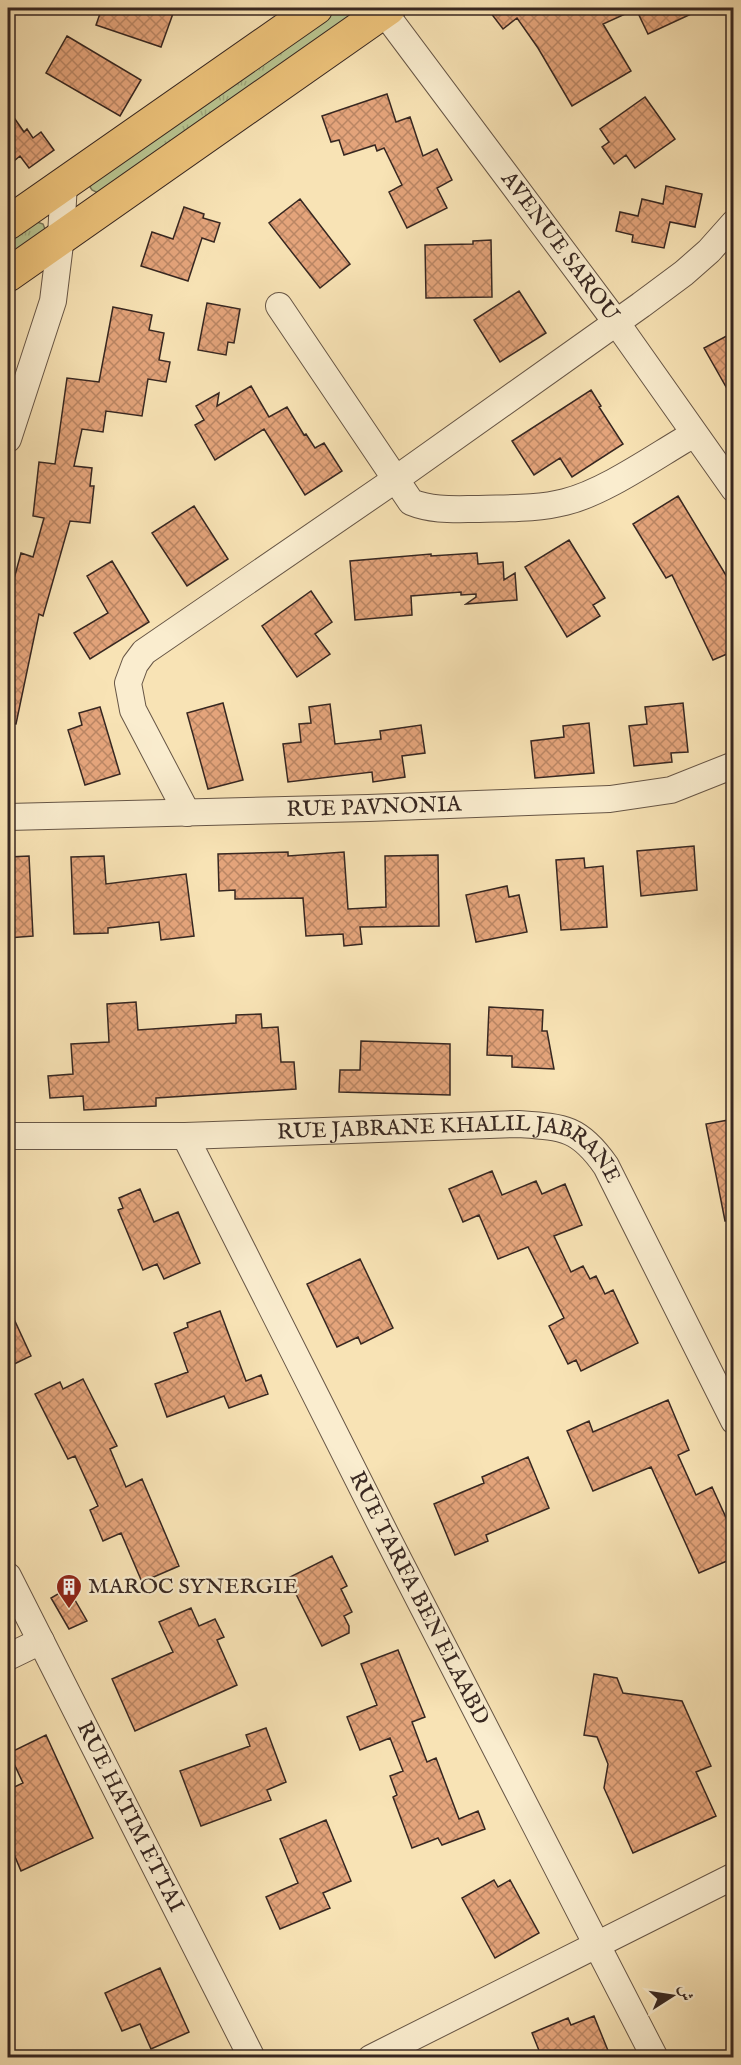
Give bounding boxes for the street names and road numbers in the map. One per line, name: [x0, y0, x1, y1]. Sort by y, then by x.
street label: AVENUE SAROU: [494, 165, 625, 327]
street label: RUE PAVNONIA: [286, 790, 463, 824]
street label: RUE JABRANE KHALIL JABRANE: [277, 1110, 626, 1188]
street label: RUE TARFA BEN ELAABD: [342, 1467, 495, 1730]
street label: RUE HATIM ETTAI: [70, 1717, 190, 1917]

